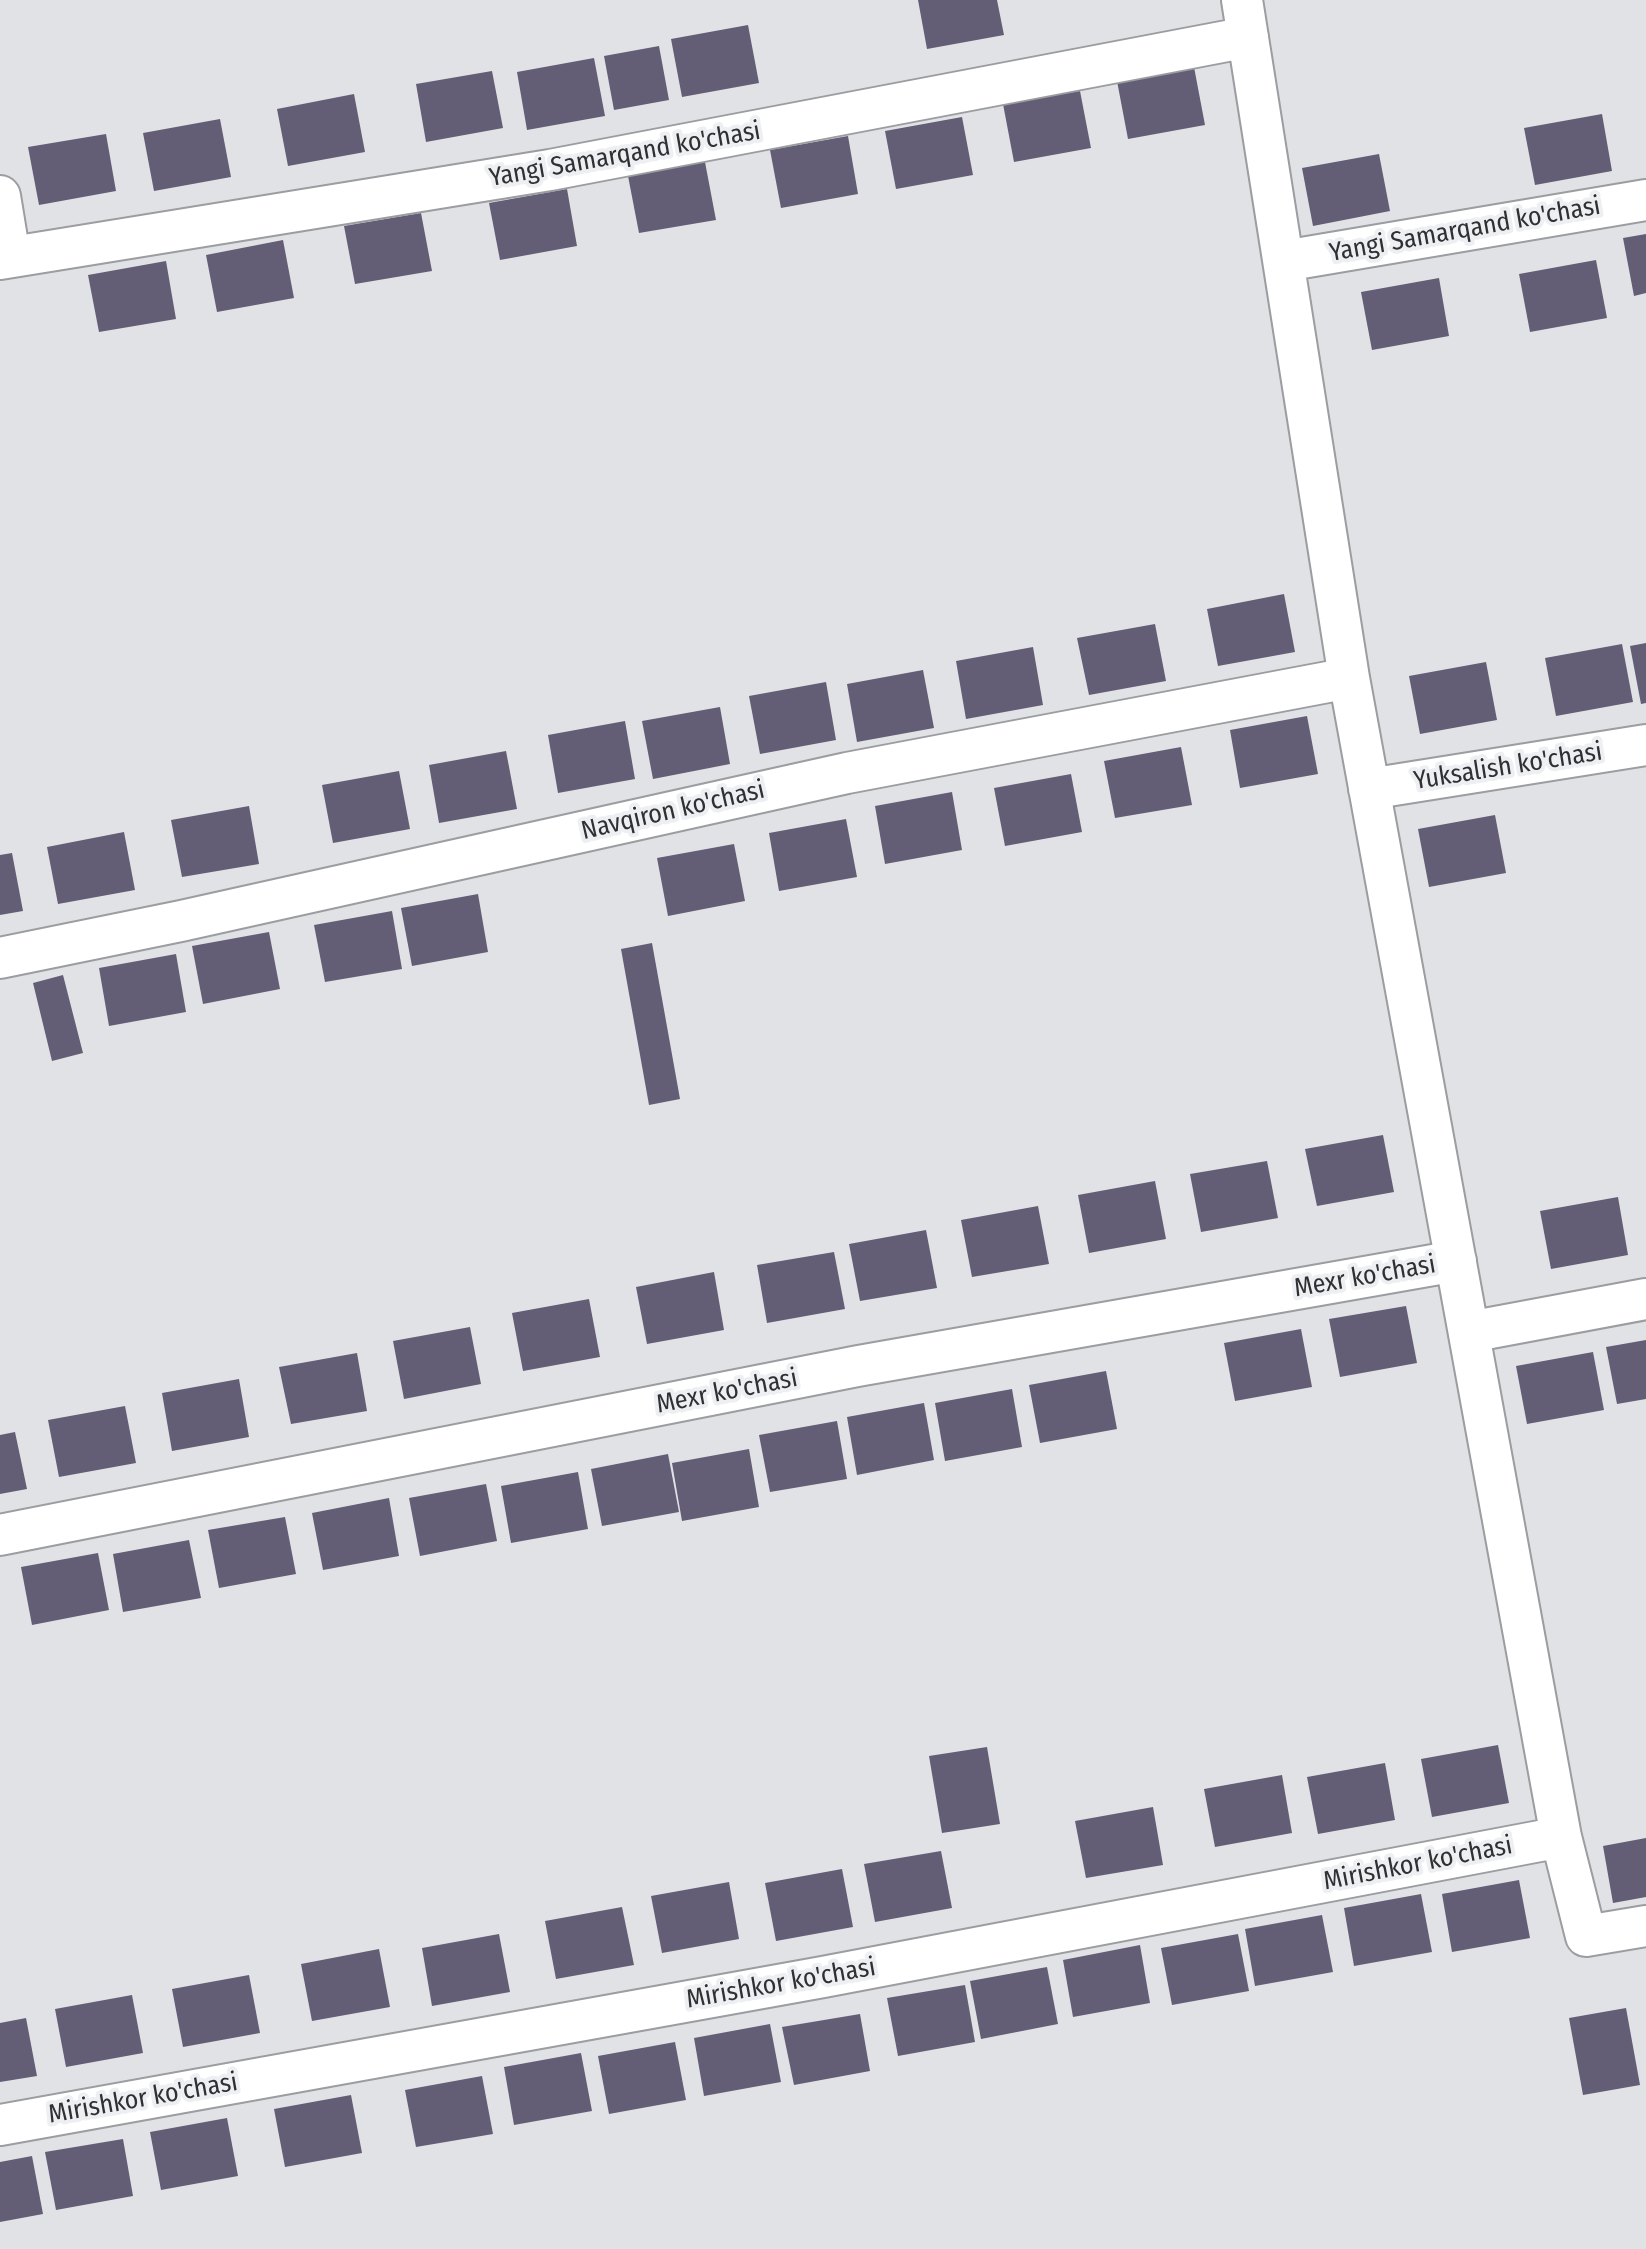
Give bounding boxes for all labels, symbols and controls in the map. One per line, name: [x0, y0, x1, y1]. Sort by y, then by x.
street label: Yangi Samarqand ko'chasi: [487, 116, 763, 194]
street label: Yangi Samarqand ko'chasi: [1327, 191, 1603, 269]
street label: Yuksalish ko'chasi: [1412, 737, 1604, 797]
street label: Navqiron ko'chasi: [578, 775, 768, 847]
street label: Mexr ko'chasi: [1292, 1249, 1438, 1305]
street label: Mexr ko'chasi: [654, 1363, 800, 1421]
street label: Mirishkor ko'chasi: [1321, 1830, 1515, 1898]
street label: Mirishkor ko'chasi: [684, 1952, 878, 2016]
street label: Mirishkor ko'chasi: [46, 2067, 240, 2131]

